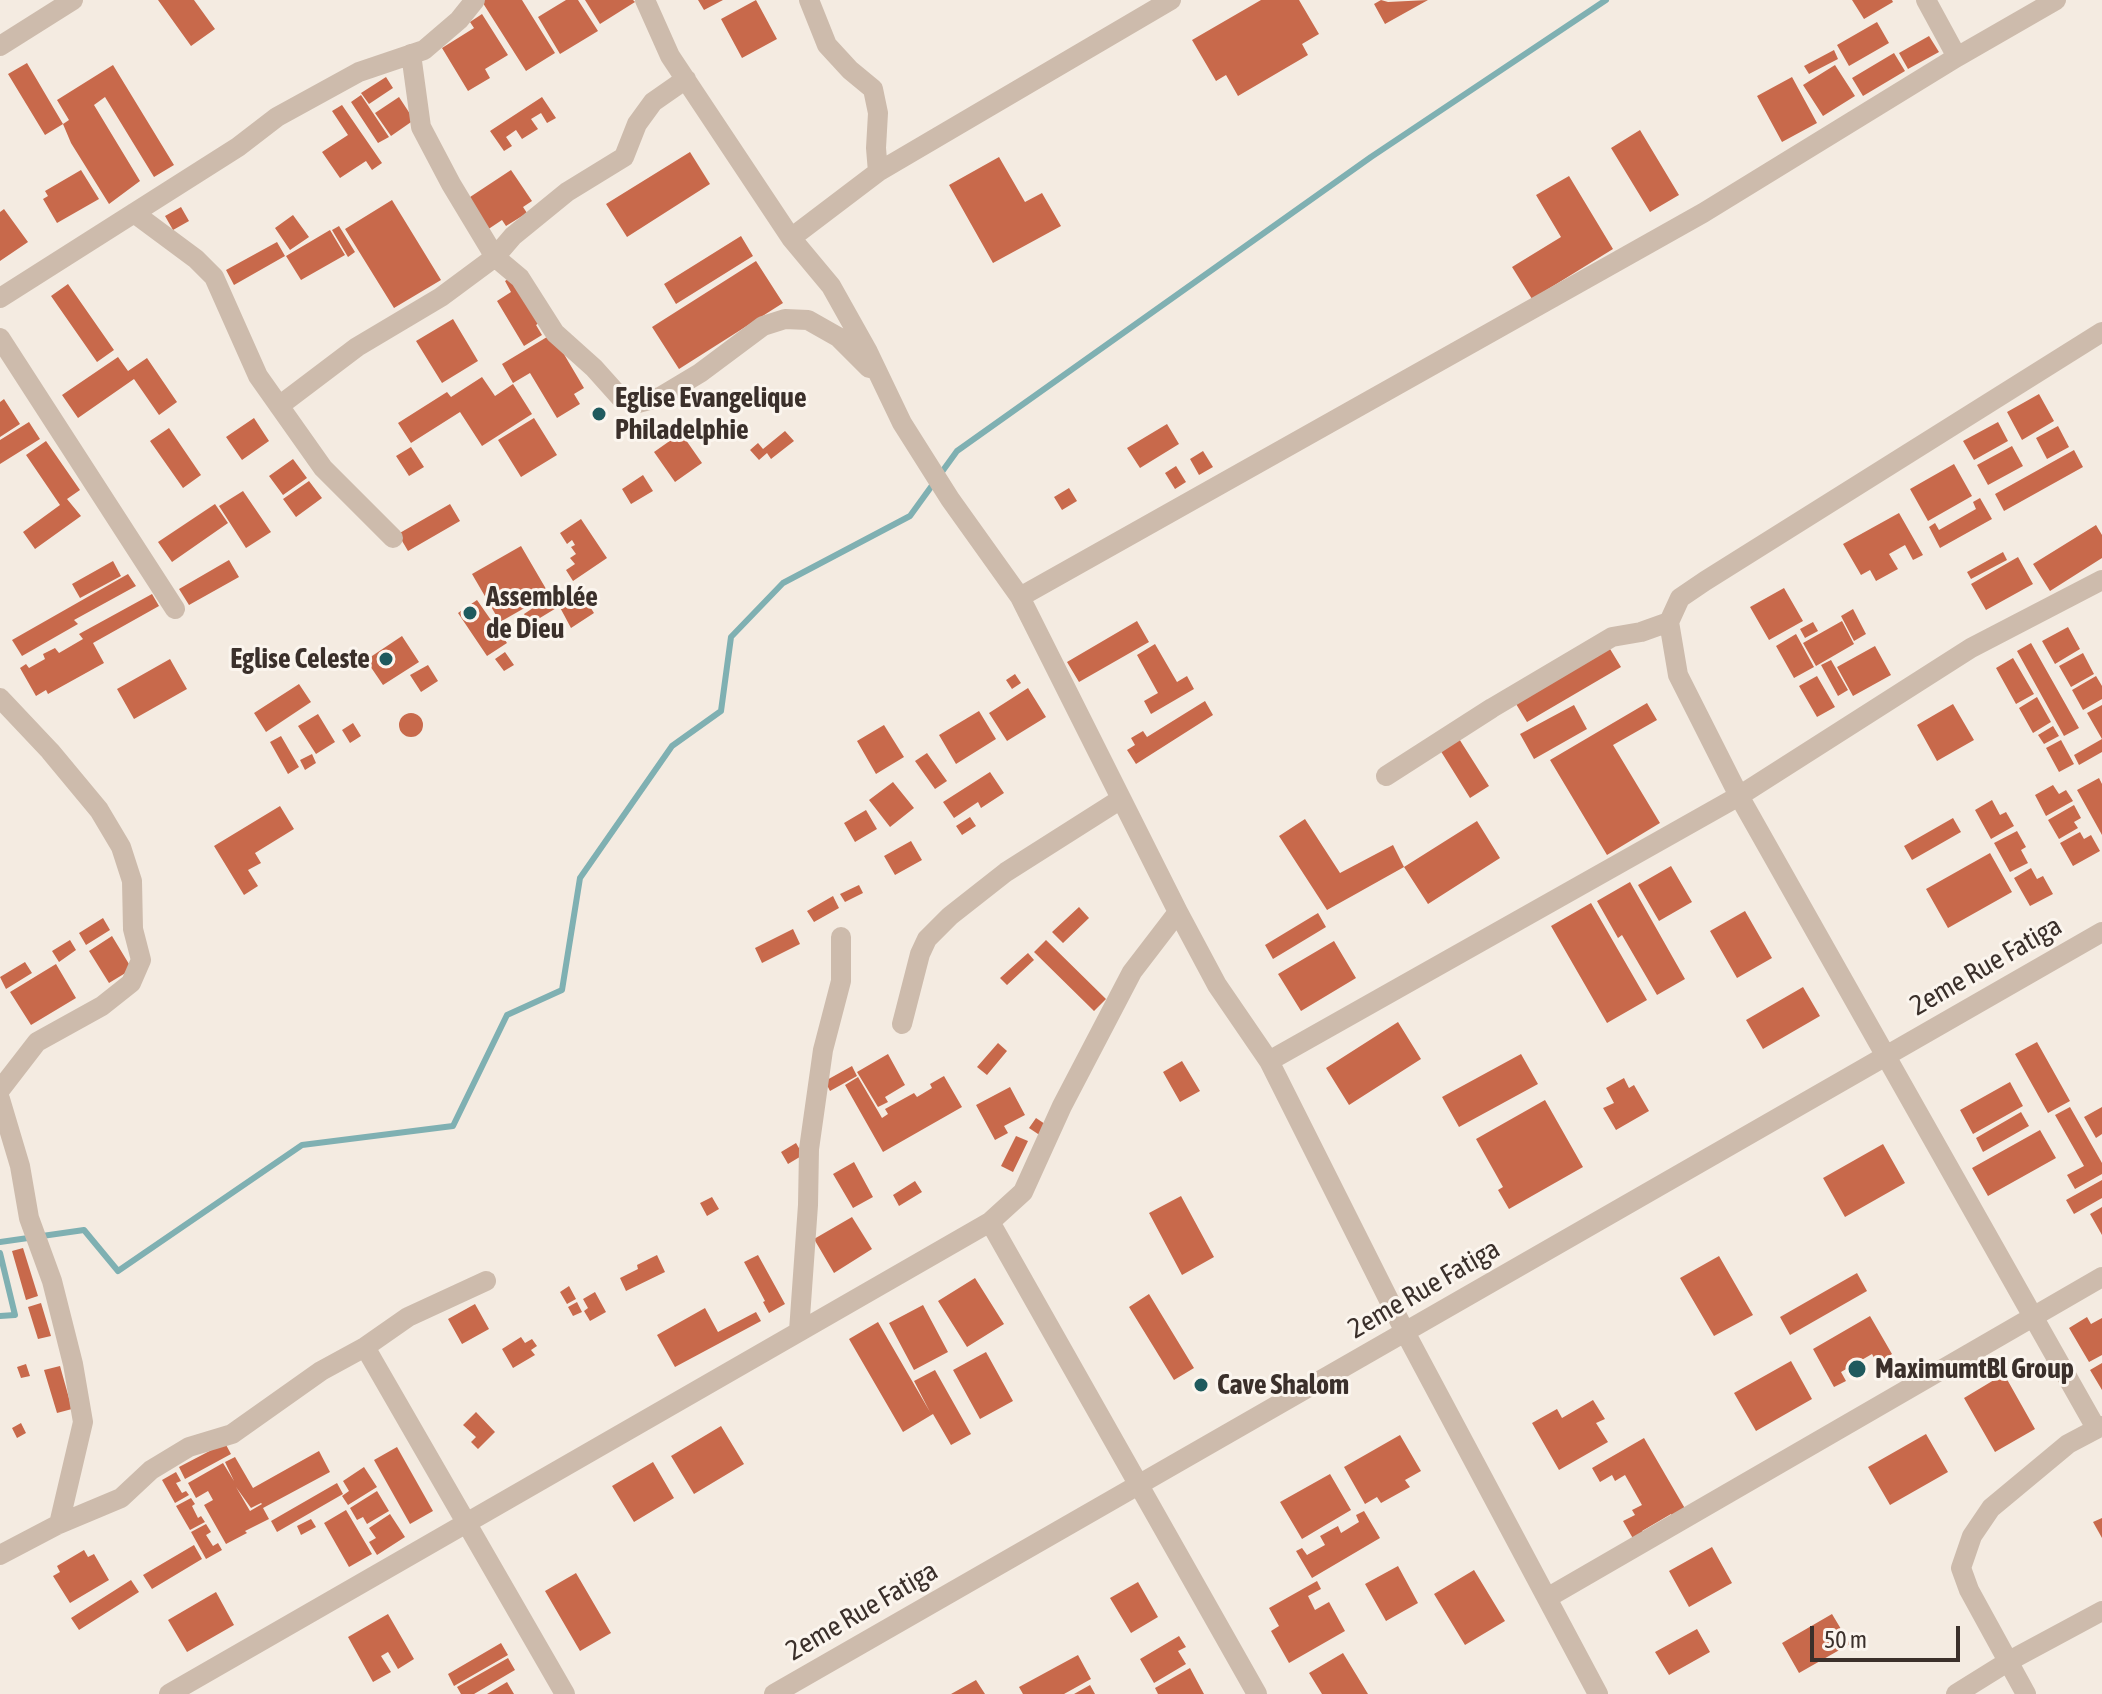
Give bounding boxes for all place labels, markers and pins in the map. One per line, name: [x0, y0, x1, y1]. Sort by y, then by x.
place label: Eglise Evangelique Philadelphie: [615, 381, 807, 447]
marker: Eglise Evangelique Philadelphie: [590, 405, 608, 423]
place label: Assemblée de Dieu: [486, 580, 598, 646]
marker: Assemblée de Dieu: [461, 604, 479, 622]
place label: Eglise Celeste: [230, 642, 370, 676]
marker: Eglise Celeste: [377, 650, 395, 668]
place label: MaximumtBl Group: [1875, 1352, 2074, 1386]
marker: MaximumtBl Group: [1846, 1358, 1868, 1380]
place label: Cave Shalom: [1217, 1368, 1349, 1402]
marker: Cave Shalom: [1192, 1376, 1210, 1394]

